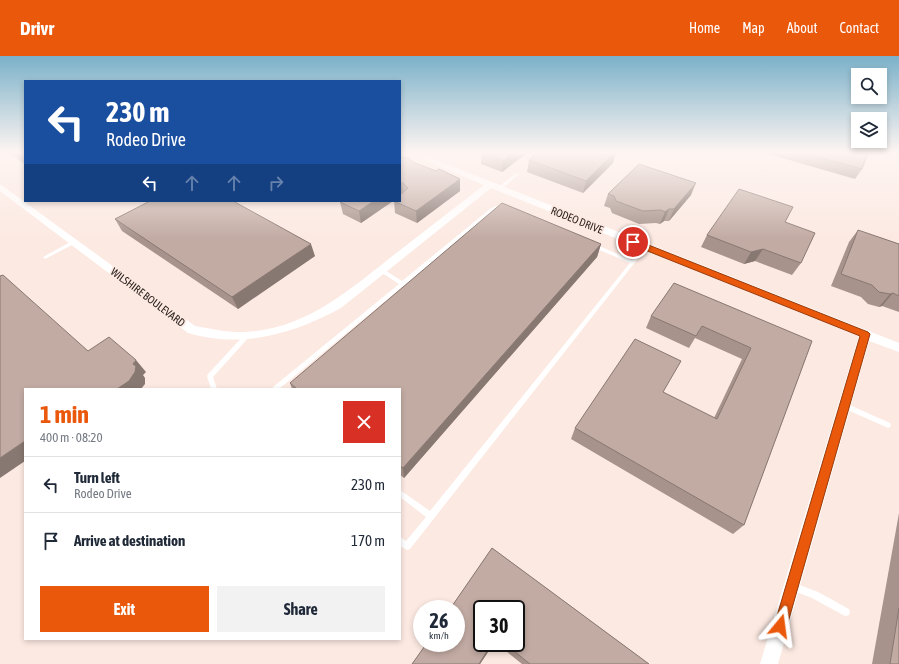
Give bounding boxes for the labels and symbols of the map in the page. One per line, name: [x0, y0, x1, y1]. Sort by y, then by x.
street label: RODEO DRIVE: [549, 204, 605, 236]
pin: [616, 225, 650, 259]
street label: WILSHIRE BOULEVARD: [109, 265, 187, 329]
speed limit sign: 30: [473, 600, 525, 652]
position arrow: [759, 605, 801, 647]

